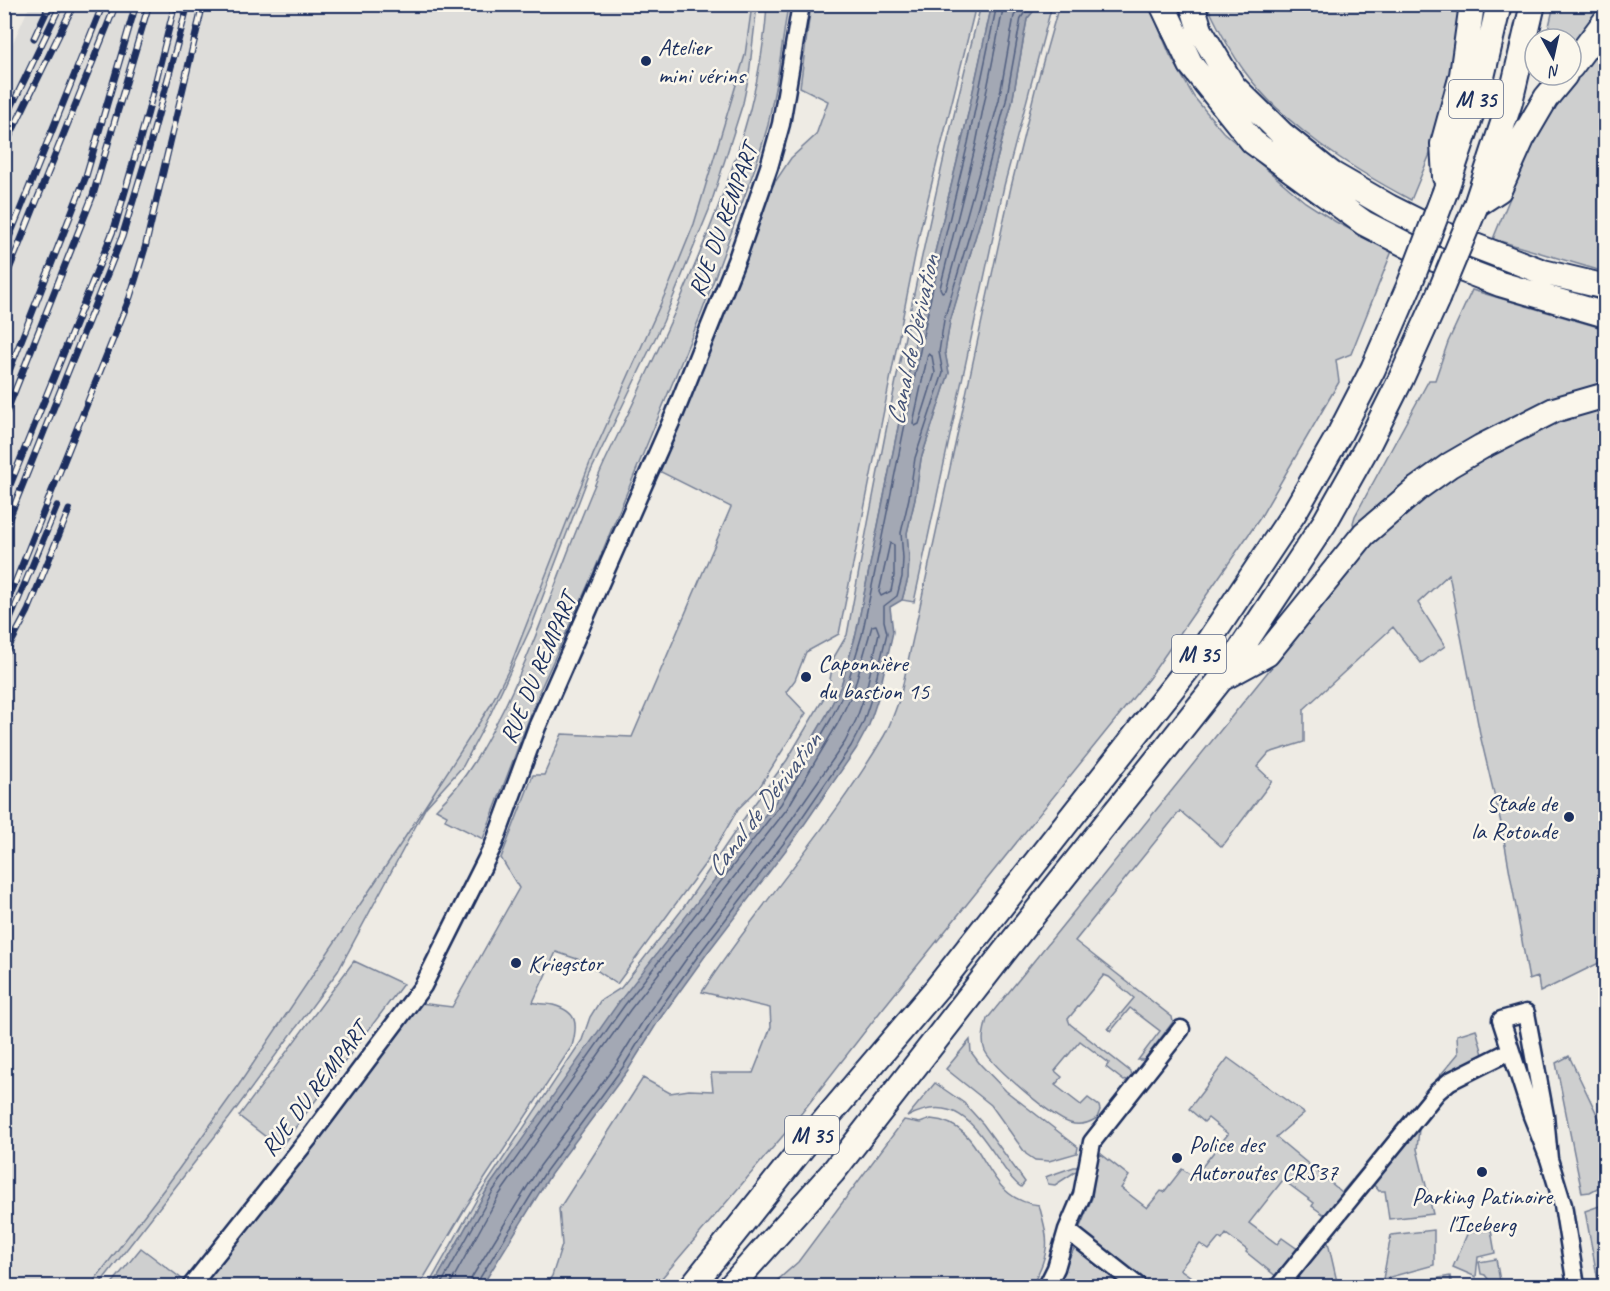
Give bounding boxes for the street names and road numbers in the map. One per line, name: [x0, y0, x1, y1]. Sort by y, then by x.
road number: M 35: [1449, 80, 1503, 118]
street label: RUE DU REMPART: [681, 135, 766, 300]
street label: RUE DU REMPART: [493, 584, 585, 748]
road number: M 35: [1172, 635, 1226, 673]
street label: RUE DU REMPART: [254, 1012, 377, 1162]
road number: M 35: [785, 1116, 839, 1154]

